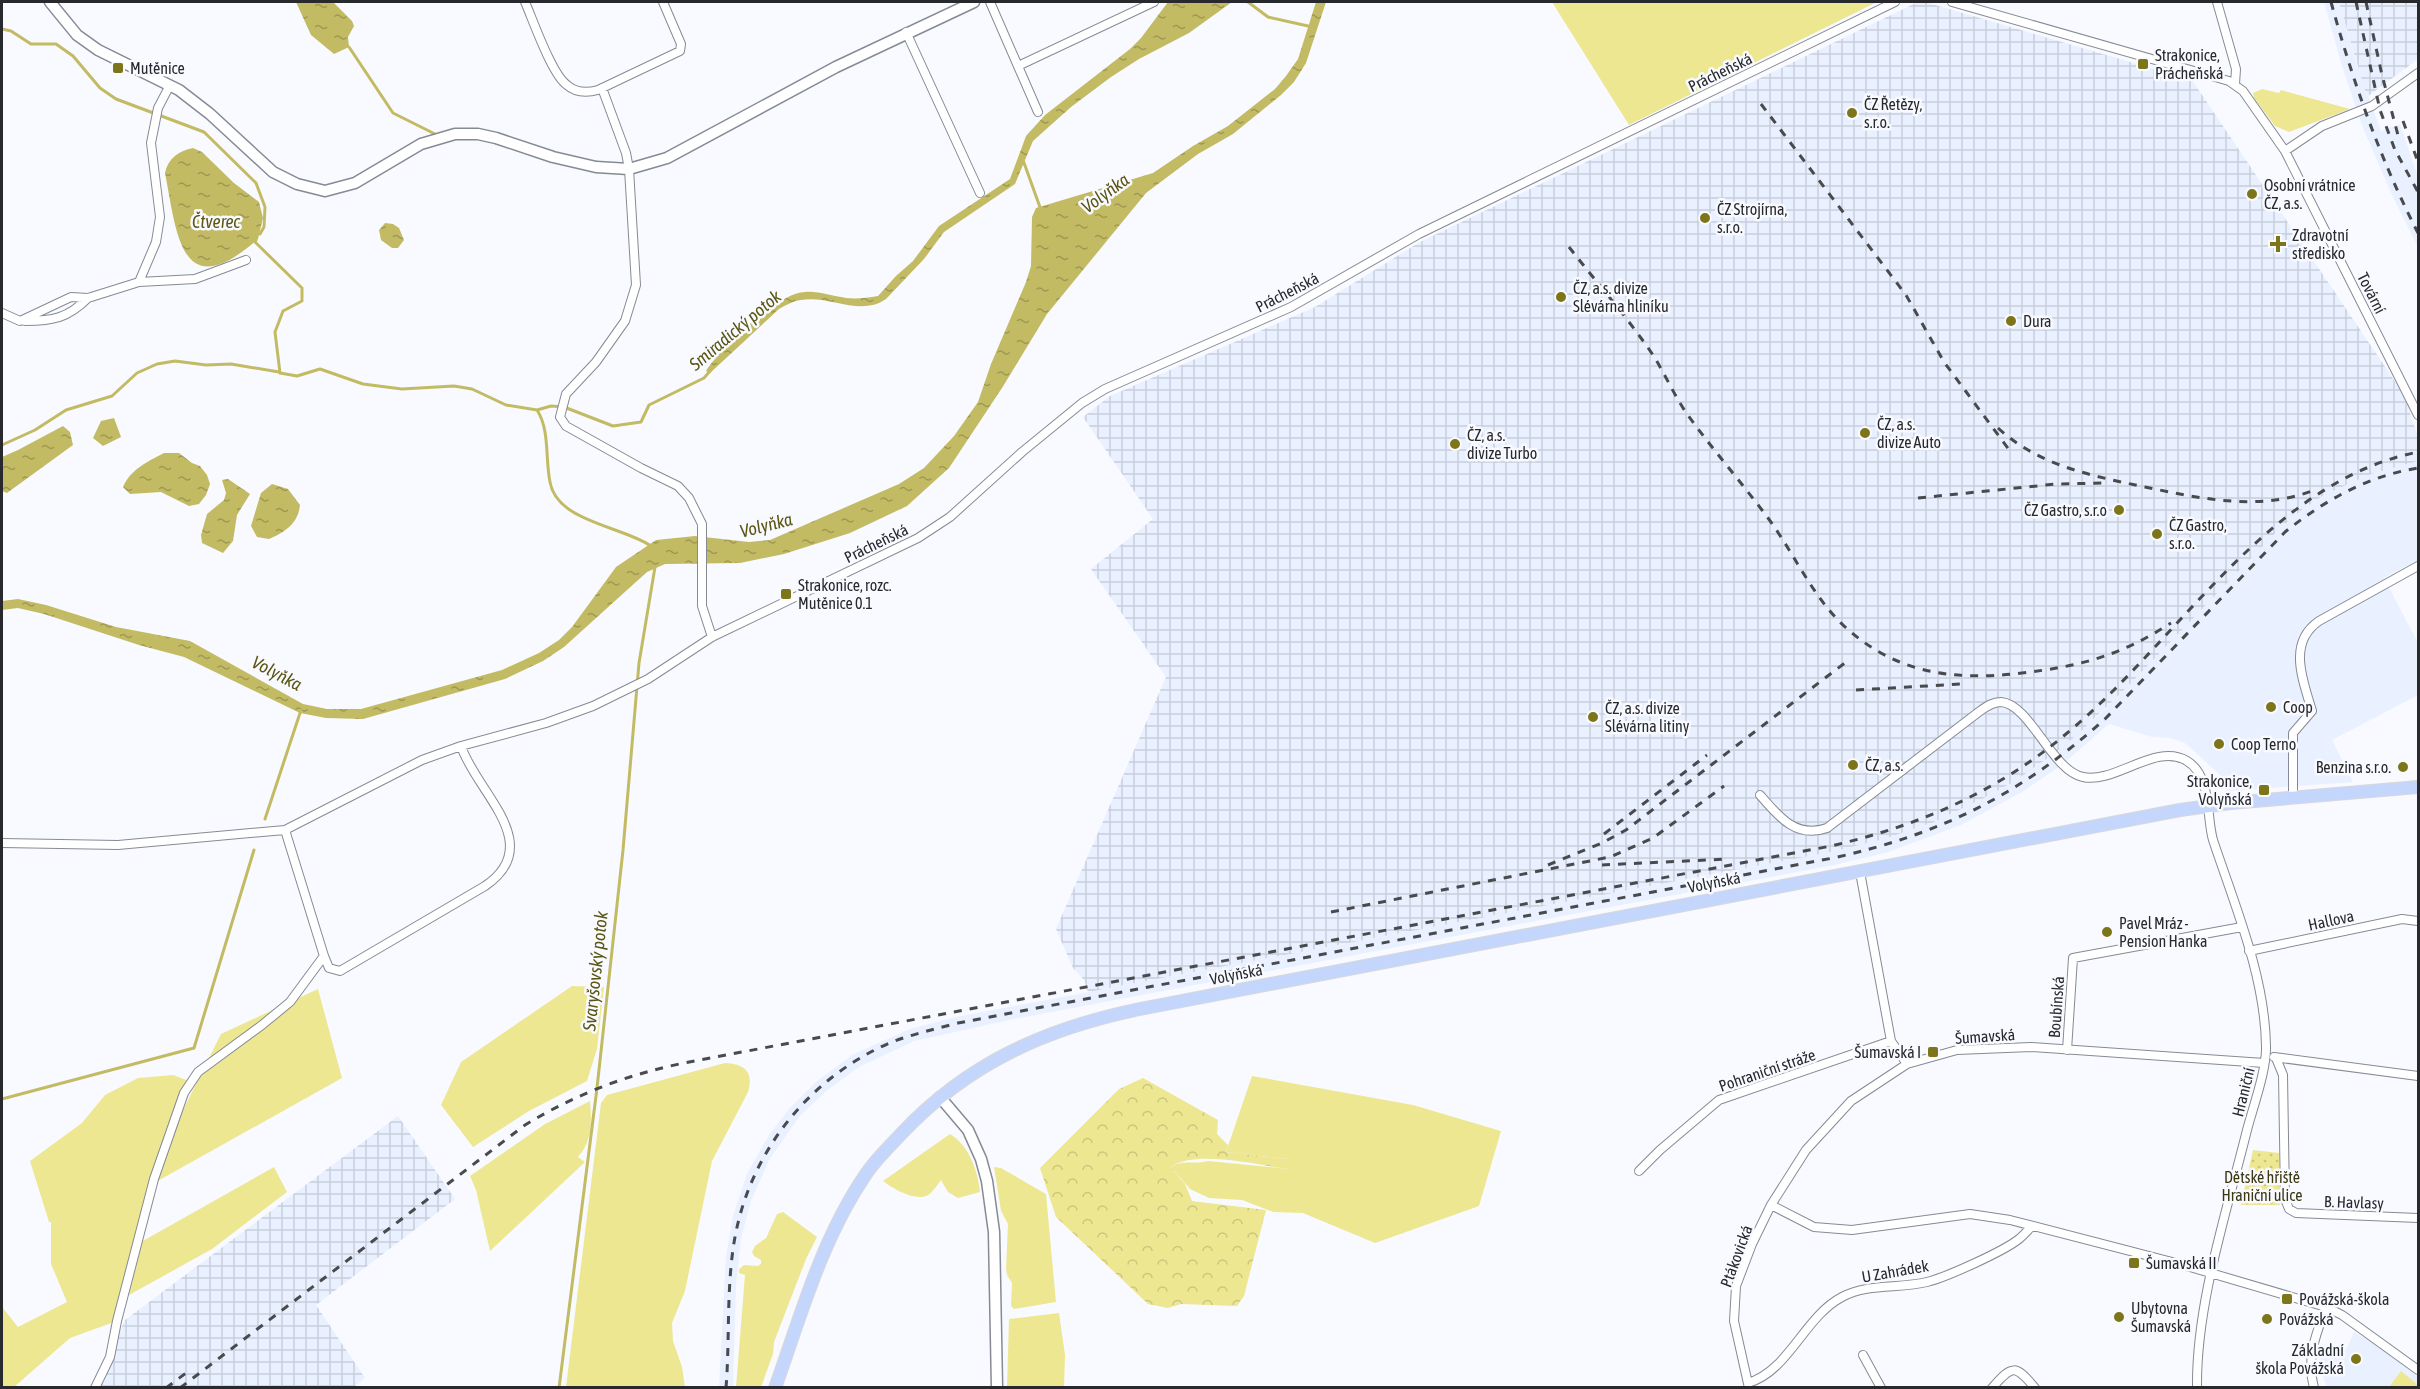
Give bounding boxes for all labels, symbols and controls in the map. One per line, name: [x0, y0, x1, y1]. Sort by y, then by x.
place label: Strakonice, Prácheňská: [2155, 46, 2224, 82]
street label: Prácheňská: [1685, 49, 1755, 95]
marker: Strakonice, Prácheňská: [2136, 57, 2150, 71]
place label: Mutěnice: [130, 59, 185, 77]
marker: Mutěnice: [111, 61, 125, 75]
place label: ČZ Řetězy, s.r.o.: [1864, 95, 1922, 131]
marker: ČZ Řetězy, s.r.o.: [1845, 106, 1859, 120]
water label: Volyňka: [1077, 168, 1133, 217]
place label: Osobní vrátnice ČZ, a.s.: [2264, 176, 2355, 212]
marker: Osobní vrátnice ČZ, a.s.: [2245, 187, 2259, 201]
place label: ČZ Strojírna, s.r.o.: [1717, 200, 1787, 236]
water label: Čtverec: [192, 211, 240, 232]
marker: ČZ Strojírna, s.r.o.: [1698, 211, 1712, 225]
place label: Zdravotní středisko: [2292, 226, 2349, 262]
marker: Zdravotní středisko: [2269, 235, 2287, 253]
street label: Prácheňská: [1252, 268, 1322, 316]
street label: Tovární: [2354, 270, 2390, 317]
place label: ČZ, a.s. divize Slévárna hliníku: [1573, 279, 1669, 315]
water label: Smiradický potok: [684, 285, 786, 375]
marker: ČZ, a.s. divize Slévárna hliníku: [1554, 290, 1568, 304]
place label: Dura: [2023, 312, 2052, 330]
marker: Dura: [2004, 314, 2018, 328]
place label: ČZ, a.s. divize Auto: [1877, 415, 1941, 451]
place label: ČZ, a.s. divize Turbo: [1467, 426, 1537, 462]
marker: ČZ, a.s. divize Auto: [1858, 426, 1872, 440]
marker: ČZ, a.s. divize Turbo: [1448, 437, 1462, 451]
place label: ČZ Gastro, s.r.o: [2024, 501, 2107, 519]
marker: ČZ Gastro, s.r.o: [2112, 503, 2126, 517]
water label: Volyňka: [738, 508, 795, 542]
place label: ČZ Gastro, s.r.o.: [2169, 516, 2227, 552]
street label: Prácheňská: [841, 520, 911, 566]
marker: ČZ Gastro, s.r.o.: [2150, 527, 2164, 541]
place label: Strakonice, rozc. Mutěnice 0.1: [798, 576, 892, 612]
marker: Strakonice, rozc. Mutěnice 0.1: [779, 587, 793, 601]
water label: Volyňka: [248, 651, 306, 695]
place label: Coop: [2283, 698, 2313, 717]
place label: ČZ, a.s. divize Slévárna litiny: [1605, 699, 1690, 736]
marker: Coop: [2264, 700, 2278, 714]
marker: ČZ, a.s. divize Slévárna litiny: [1586, 710, 1600, 724]
place label: Coop Terno: [2231, 735, 2296, 754]
marker: Coop Terno: [2212, 737, 2226, 751]
place label: ČZ, a.s.: [1865, 756, 1903, 774]
marker: ČZ, a.s.: [1846, 758, 1860, 772]
place label: Benzina s.r.o.: [2316, 758, 2391, 776]
marker: Benzina s.r.o.: [2396, 760, 2410, 774]
place label: Strakonice, Volyňská: [2187, 772, 2252, 809]
marker: Strakonice, Volyňská: [2257, 783, 2271, 797]
street label: Volyňská: [1686, 868, 1742, 897]
street label: Hallova: [2306, 906, 2356, 934]
water label: Svaryšovský potok: [578, 909, 612, 1033]
place label: Pavel Mráz - Pension Hanka: [2119, 914, 2207, 950]
marker: Pavel Mráz - Pension Hanka: [2100, 925, 2114, 939]
street label: Volyňská: [1208, 960, 1264, 989]
street label: Boubínská: [2045, 975, 2067, 1039]
street label: Šumavská: [1954, 1025, 2016, 1047]
place label: Šumavská I: [1855, 1043, 1921, 1061]
street label: Pohraniční stráže: [1716, 1045, 1818, 1095]
marker: Šumavská I: [1926, 1045, 1940, 1059]
street label: Hraniční: [2228, 1065, 2258, 1118]
park label: Dětské hřiště Hraniční ulice: [2222, 1168, 2302, 1204]
street label: B. Havlasy: [2324, 1192, 2385, 1213]
street label: Ptákovická: [1716, 1223, 1756, 1289]
place label: Šumavská II: [2146, 1254, 2216, 1272]
street label: U Zahrádek: [1860, 1256, 1930, 1286]
marker: Šumavská II: [2127, 1256, 2141, 1270]
place label: Povážská-škola: [2299, 1290, 2389, 1308]
marker: Povážská-škola: [2280, 1292, 2294, 1306]
place label: Ubytovna Šumavská: [2131, 1299, 2191, 1335]
marker: Ubytovna Šumavská: [2112, 1310, 2126, 1324]
place label: Povážská: [2279, 1310, 2334, 1328]
marker: Povážská: [2260, 1312, 2274, 1326]
place label: Základní škola Povážská: [2255, 1341, 2344, 1377]
marker: Základní škola Povážská: [2349, 1352, 2363, 1366]

